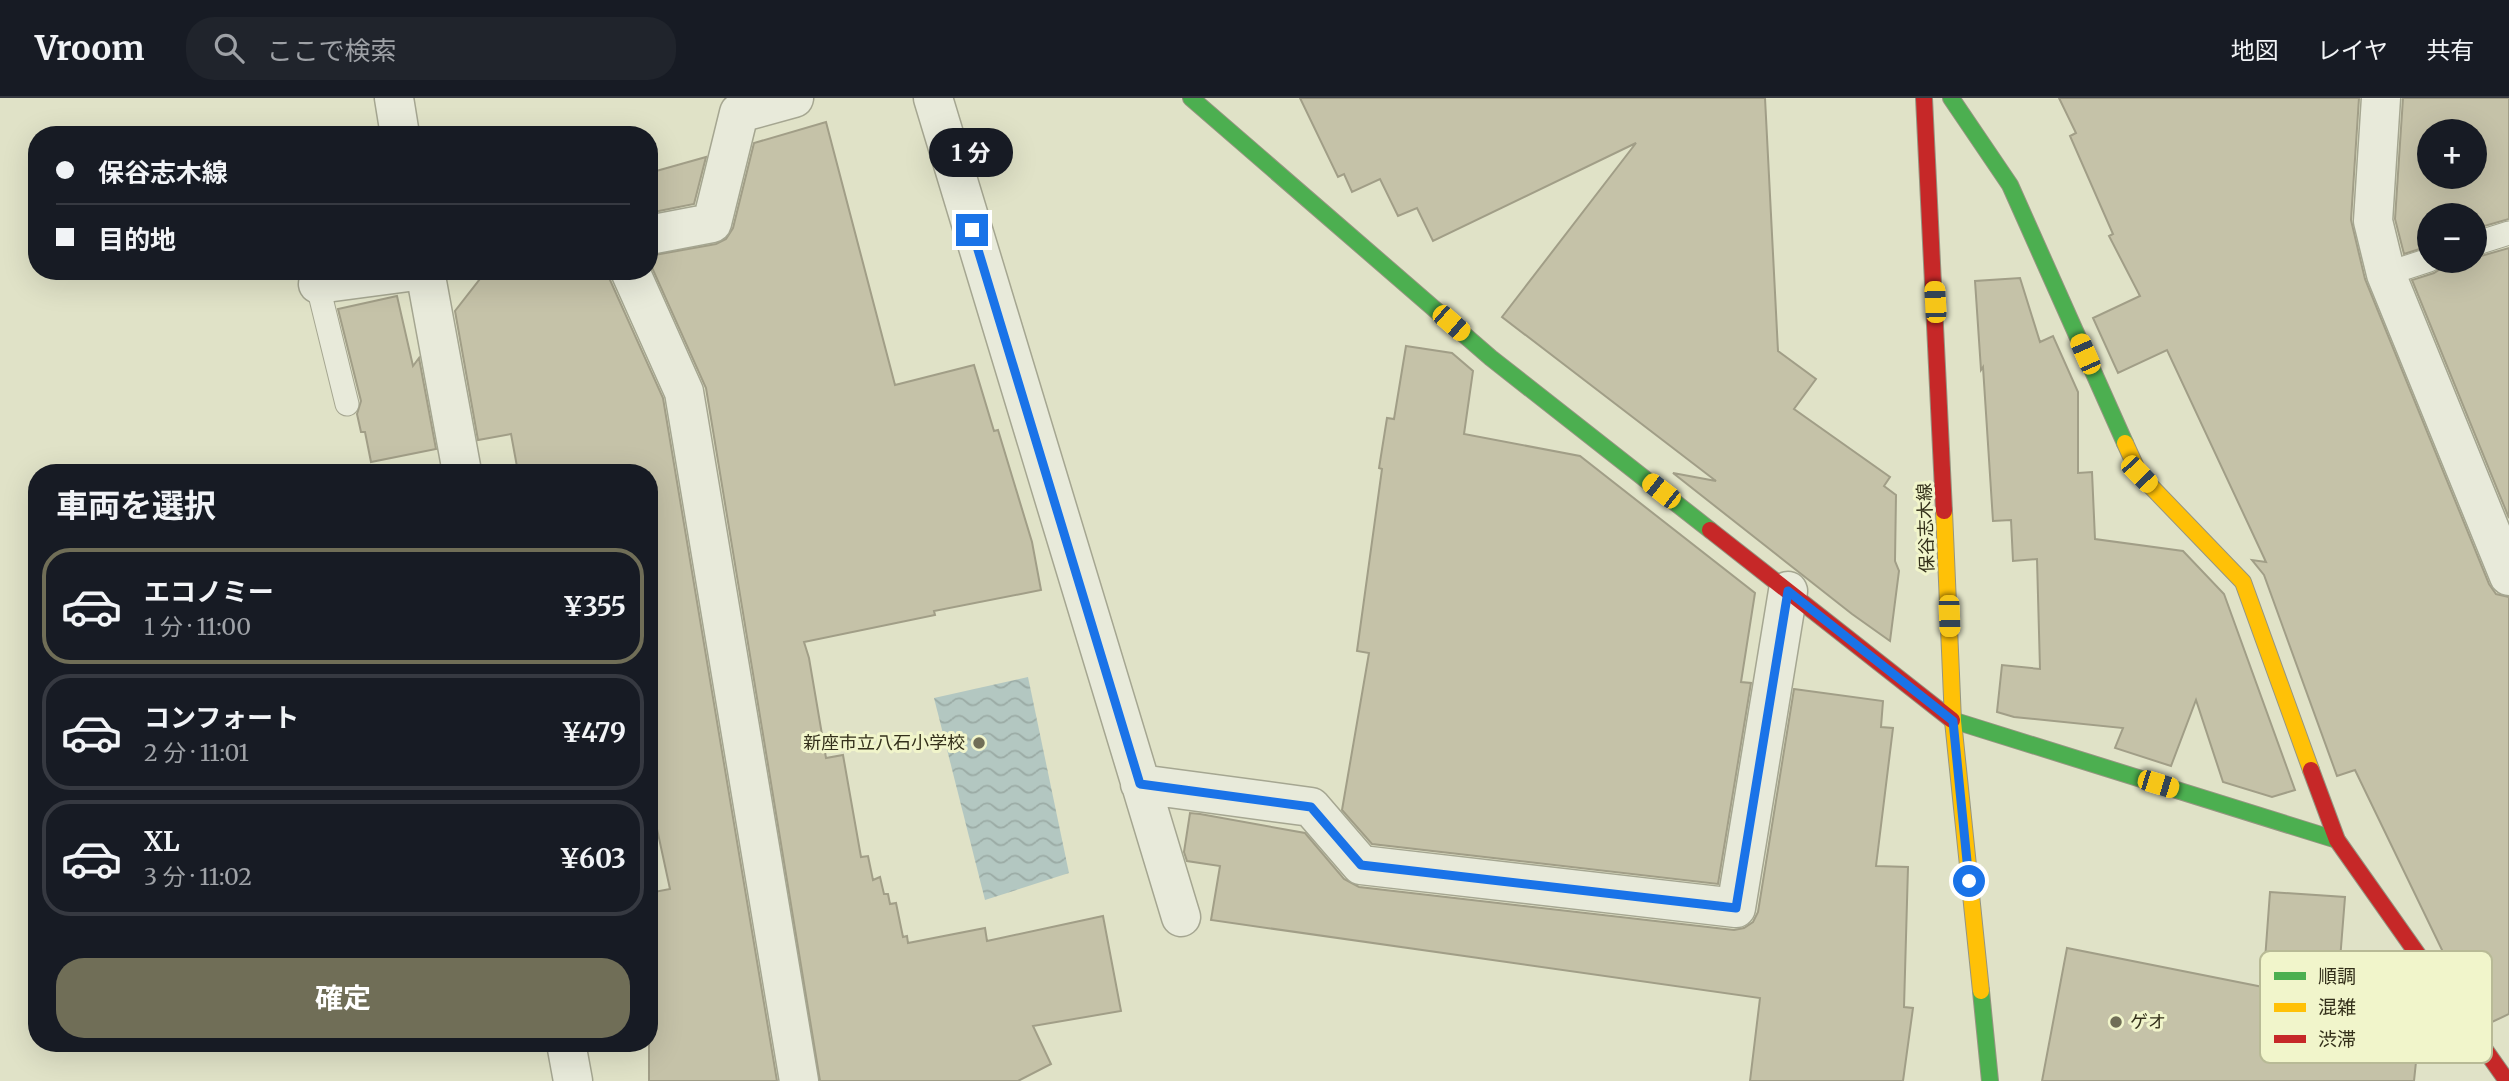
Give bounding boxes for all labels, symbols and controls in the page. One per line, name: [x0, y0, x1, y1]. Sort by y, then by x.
search box: [186, 17, 676, 80]
text: Vroom: [35, 28, 144, 69]
icon: search: [210, 29, 248, 67]
text: ここで検索: [266, 34, 396, 67]
text: 地図: [2231, 35, 2279, 66]
text: レイヤ: [2317, 35, 2388, 66]
text: 共有: [2426, 35, 2474, 66]
map controls: [2417, 119, 2487, 273]
button: +: [2417, 119, 2487, 189]
callout: 1 分: [930, 129, 1014, 178]
text: 1 分: [951, 138, 991, 167]
text: 保谷志木線: [98, 156, 228, 189]
button: −: [2417, 203, 2487, 273]
route end: [956, 214, 988, 246]
text: 目的地: [98, 223, 176, 256]
car: [1924, 280, 1947, 324]
car: [1429, 301, 1474, 345]
car: [2067, 331, 2104, 377]
car: [2117, 452, 2162, 496]
car: [1638, 470, 1685, 512]
street label: 保谷志木線: [1912, 483, 1939, 573]
text: 車両を選択: [56, 486, 216, 526]
icon: car: [60, 575, 123, 638]
text: エコノミー: [144, 575, 274, 608]
text: ¥355: [563, 590, 626, 623]
car: [1938, 595, 1961, 637]
text: 1 分 · 11:00: [144, 612, 251, 641]
icon: car: [60, 701, 123, 764]
text: コンフォート: [144, 701, 299, 734]
text: ¥479: [561, 716, 626, 749]
place label: 新座市立八石小学校: [803, 731, 965, 754]
marker: 新座市立八石小学校: [971, 735, 987, 751]
text: 2 分 · 11:01: [144, 738, 249, 767]
car: [2135, 768, 2182, 800]
text: XL: [144, 825, 180, 858]
icon: car: [60, 827, 123, 890]
text: ¥603: [559, 842, 626, 875]
text: 3 分 · 11:02: [144, 862, 252, 891]
route start: [1953, 865, 1985, 897]
legend: [2260, 951, 2492, 1063]
button: 確定: [56, 958, 630, 1038]
text: 順調: [2318, 964, 2356, 988]
text: 混雑: [2318, 995, 2356, 1019]
place label: ゲオ: [2130, 1010, 2166, 1033]
marker: ゲオ: [2108, 1014, 2124, 1030]
text: 渋滞: [2318, 1027, 2356, 1051]

